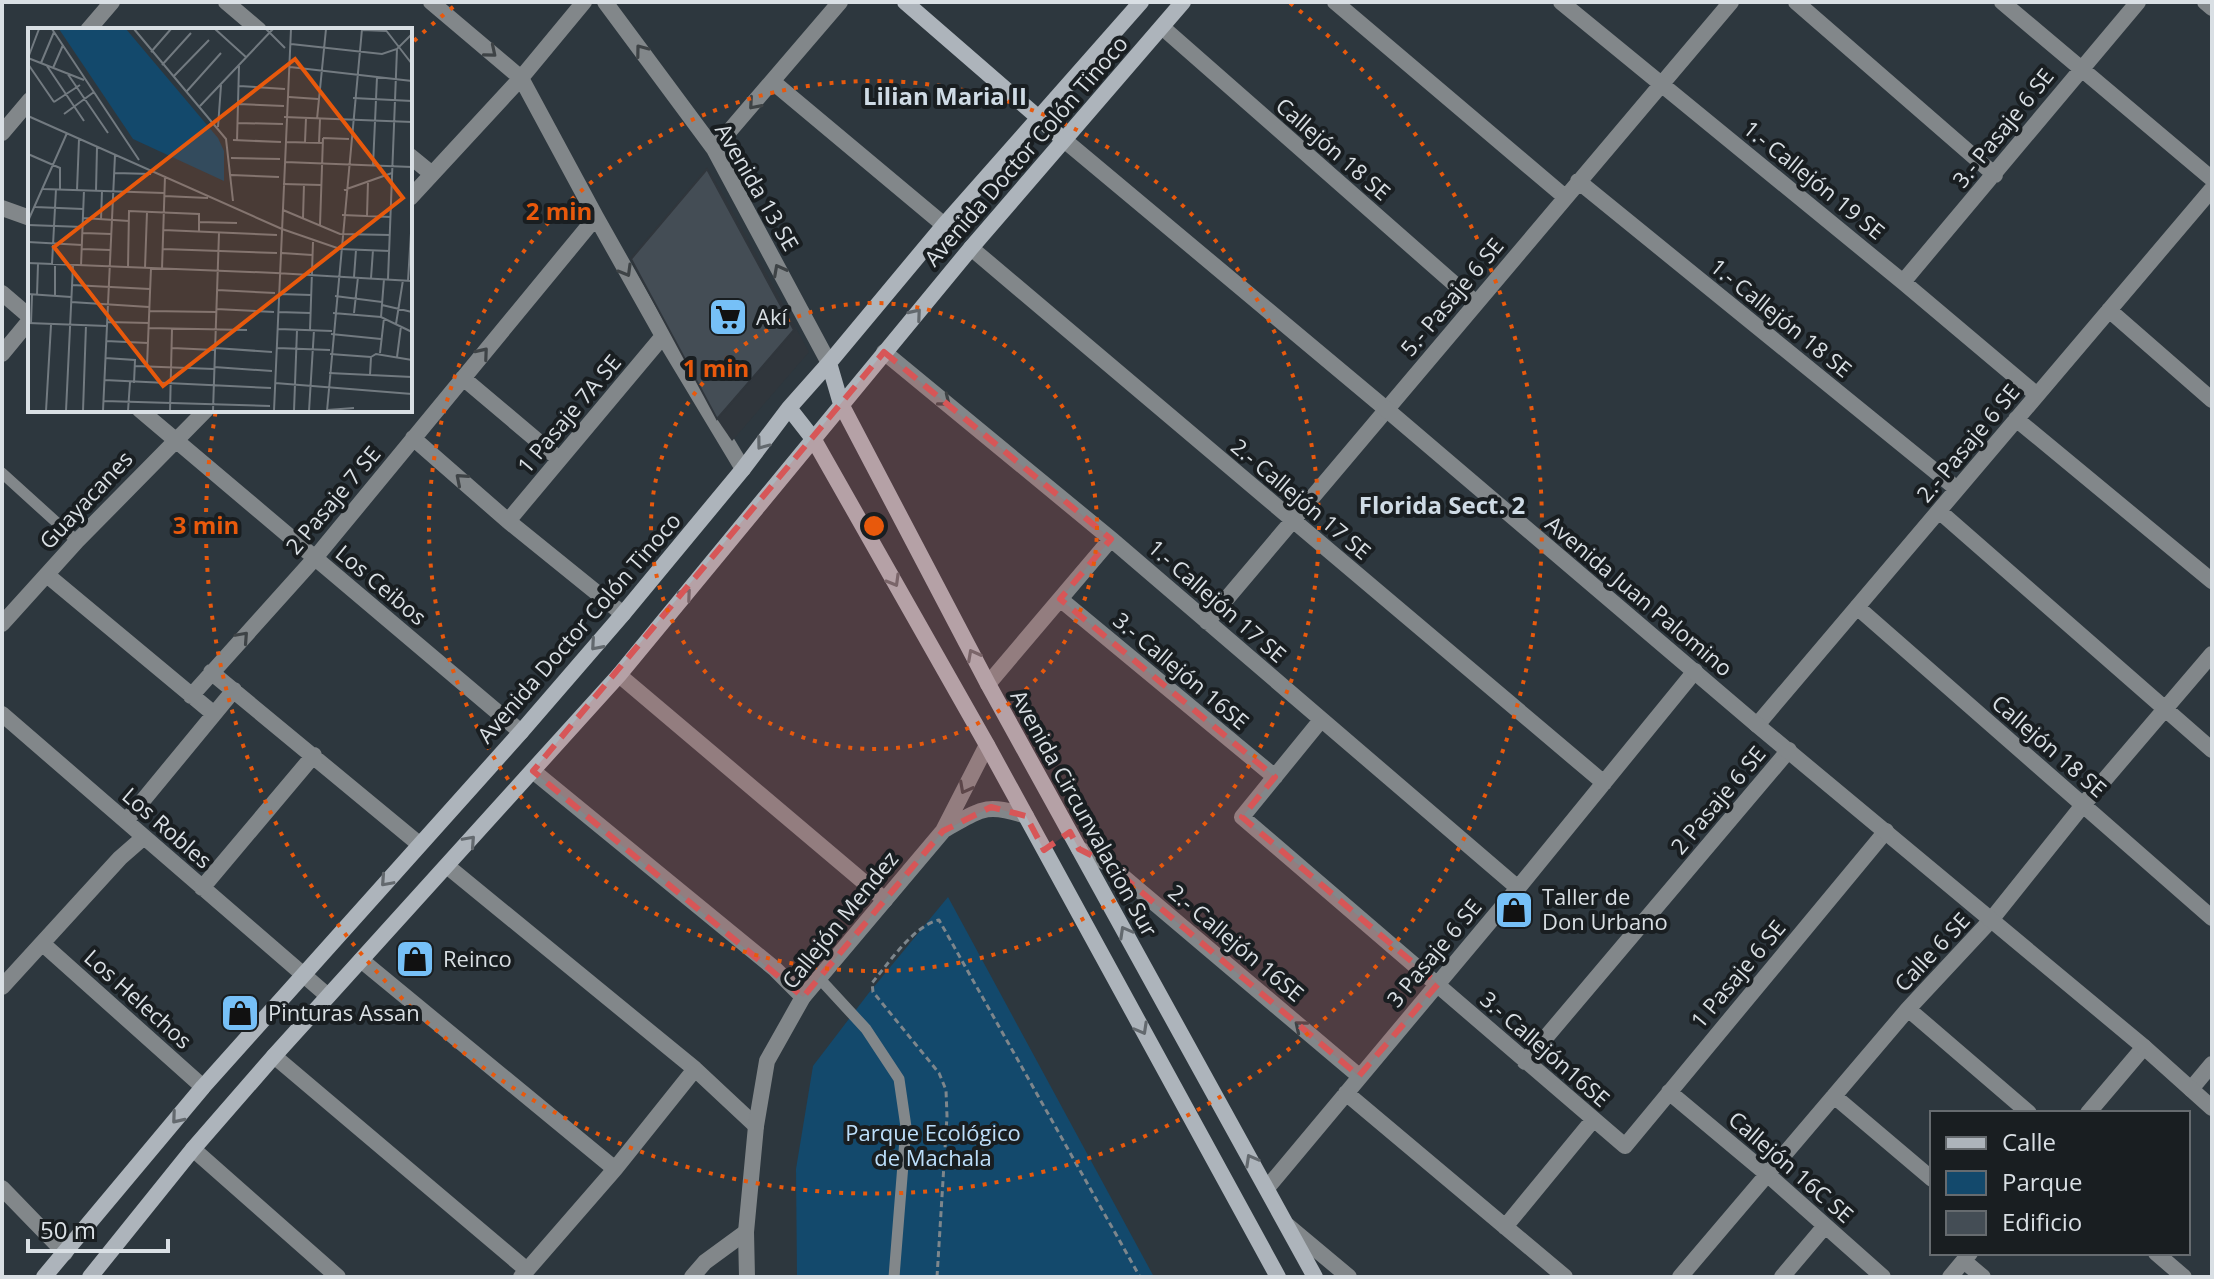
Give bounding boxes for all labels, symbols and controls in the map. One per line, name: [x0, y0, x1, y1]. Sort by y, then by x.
inset map: [28, 28, 412, 412]
street label: Avenida Doctor Colón Tinoco: [917, 29, 1134, 272]
one-way arrow: [481, 42, 496, 57]
one-way arrow: [636, 45, 650, 59]
street label: 3.- Pasaje 6 SE: [1945, 61, 2060, 193]
district label: Lilian Maria II: [863, 79, 1027, 112]
street label: Callejón 18 SE: [1270, 90, 1397, 206]
one-way arrow: [749, 95, 763, 110]
street label: 1.- Callejón 19 SE: [1738, 113, 1892, 246]
street label: Avenida 13 SE: [709, 117, 807, 256]
text: 2 min: [526, 194, 592, 227]
street label: 5.- Pasaje 6 SE: [1393, 231, 1509, 362]
street label: 1.- Callejón 18 SE: [1705, 251, 1859, 384]
one-way arrow: [616, 262, 632, 277]
one-way arrow: [774, 263, 789, 278]
supermarket icon: Akí: [707, 296, 749, 338]
place label: Akí: [756, 301, 787, 331]
one-way arrow: [906, 309, 921, 323]
one-way arrow: [473, 348, 488, 363]
street label: 1 Pasaje 7A SE: [510, 348, 627, 479]
text: 1 min: [683, 351, 749, 384]
street label: 2.- Pasaje 6 SE: [1909, 377, 2025, 508]
one-way arrow: [935, 392, 950, 406]
street label: 2.- Callejón 17 SE: [1225, 431, 1378, 566]
one-way arrow: [757, 436, 771, 450]
street label: 2 Pasaje 7 SE: [278, 439, 386, 560]
street label: Guayacanes: [32, 444, 139, 555]
one-way arrow: [455, 475, 470, 489]
district label: Florida Sect. 2: [1359, 488, 1525, 521]
street label: Avenida Doctor Colón Tinoco: [470, 506, 687, 749]
text: 3 min: [173, 508, 239, 541]
street label: Avenida Juan Palomino: [1540, 508, 1739, 682]
centre of rings: [860, 512, 888, 540]
street label: 1.- Callejón 17 SE: [1142, 532, 1293, 669]
street label: Los Ceibos: [330, 537, 433, 631]
one-way arrow: [884, 572, 900, 587]
one-way arrow: [677, 588, 691, 603]
street label: 3.- Callejón 16SE: [1108, 605, 1256, 736]
one-way arrow: [233, 632, 248, 646]
one-way arrow: [591, 636, 606, 650]
one-way arrow: [967, 649, 982, 664]
street label: Avenida Circunvalacion Sur: [1004, 684, 1165, 941]
street label: Callejón 18 SE: [1986, 687, 2113, 803]
street label: 2 Pasaje 6 SE: [1663, 739, 1771, 860]
street label: Los Robles: [116, 780, 219, 875]
one-way arrow: [960, 780, 975, 795]
one-way arrow: [460, 835, 475, 850]
street label: Callejón Mendez: [774, 844, 904, 995]
one-way arrow: [382, 872, 396, 887]
street label: 2.- Callejón 16SE: [1163, 877, 1311, 1008]
place label: Taller de Don Urbano: [1542, 881, 1668, 936]
shop icon: Taller de Don Urbano: [1493, 889, 1535, 931]
street label: 3 Pasaje 6 SE: [1379, 892, 1487, 1013]
street label: Calle 6 SE: [1887, 905, 1976, 997]
street label: 1 Pasaje 6 SE: [1683, 913, 1791, 1034]
one-way arrow: [1119, 926, 1135, 941]
shop icon: Reinco: [394, 938, 436, 980]
street label: Los Helechos: [78, 942, 199, 1055]
place label: Reinco: [443, 943, 512, 973]
street label: 3.- Callejón16SE: [1475, 984, 1617, 1113]
shop icon: Pinturas Assan: [219, 992, 261, 1034]
place label: Pinturas Assan: [268, 997, 420, 1027]
one-way arrow: [1132, 1020, 1148, 1034]
one-way arrow: [1294, 1021, 1309, 1036]
street label: Callejón 16C SE: [1723, 1104, 1861, 1229]
one-way arrow: [172, 1109, 187, 1123]
legend: [1930, 1111, 2190, 1255]
park label: Parque Ecológico de Machala: [845, 1117, 1021, 1172]
text: Calle: [2002, 1125, 2056, 1158]
one-way arrow: [1245, 1154, 1261, 1168]
text: Parque: [2002, 1165, 2082, 1198]
scale bar: [28, 1203, 168, 1253]
text: Edificio: [2002, 1205, 2082, 1238]
text: 50 m: [40, 1213, 96, 1246]

